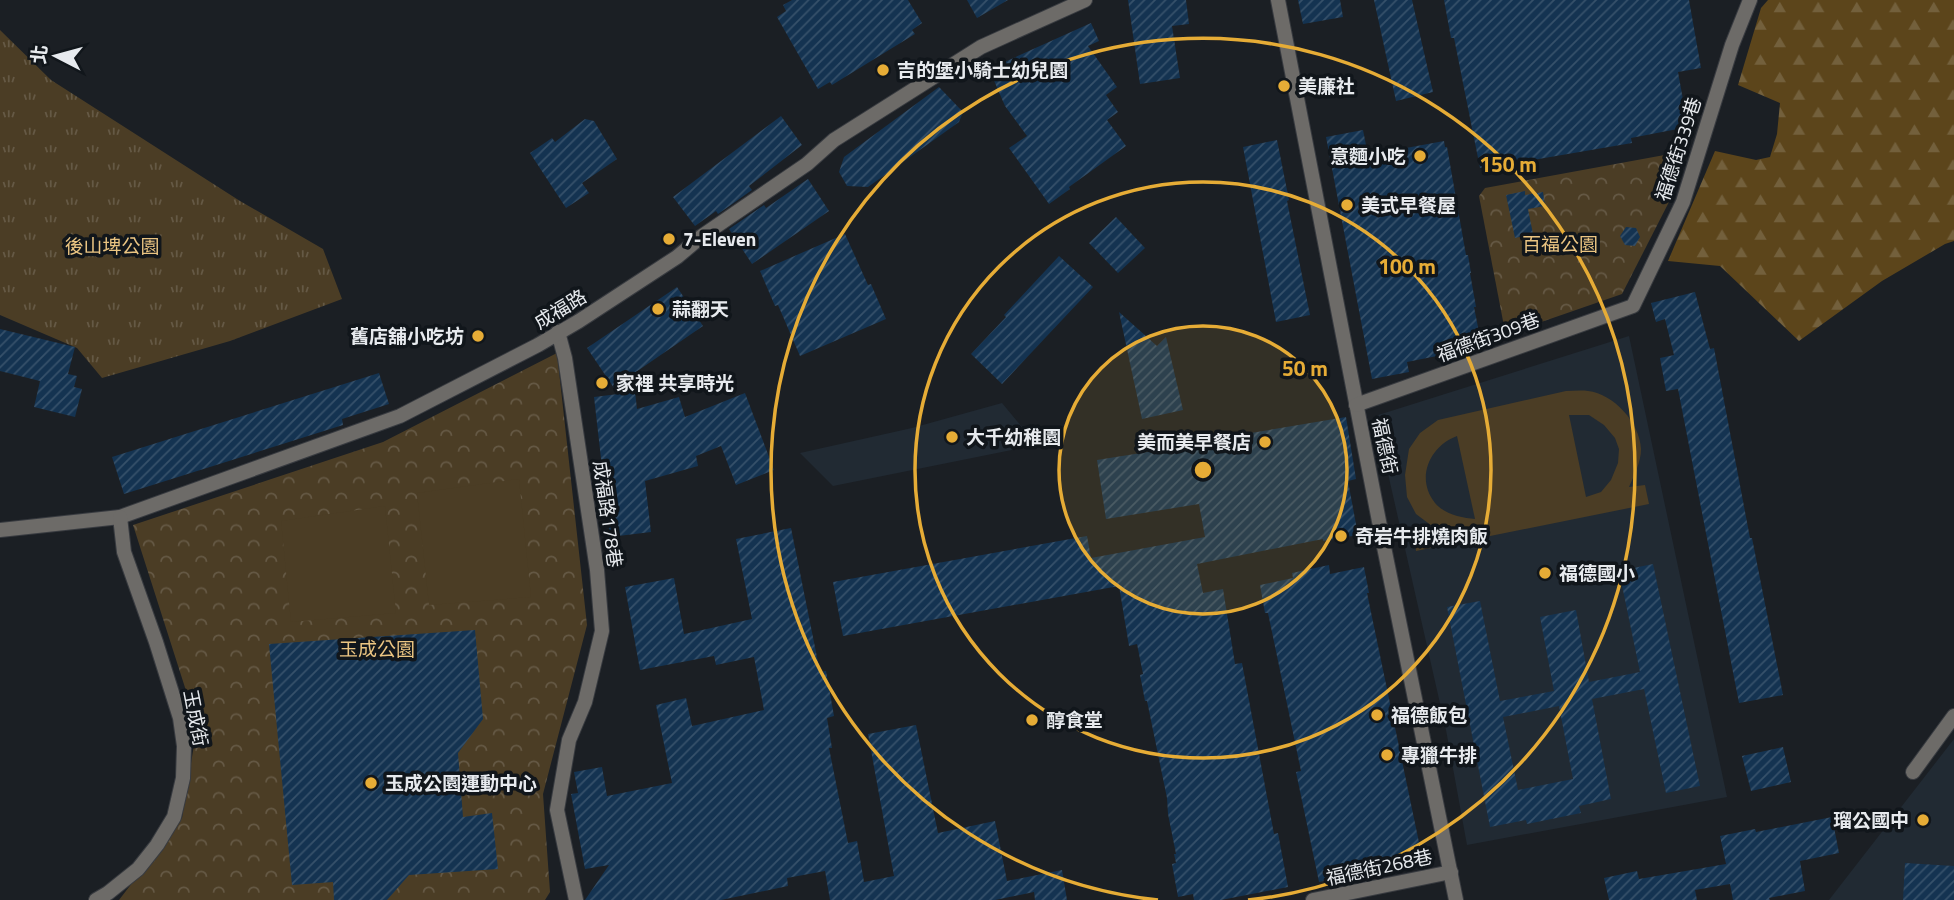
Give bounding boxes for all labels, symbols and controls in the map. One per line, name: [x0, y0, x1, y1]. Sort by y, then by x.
north arrow: [21, 21, 91, 91]
text: 北: [23, 43, 54, 65]
place label: 吉的堡小騎士幼兒園: [897, 55, 1068, 84]
marker: 吉的堡小騎士幼兒園: [875, 62, 891, 78]
place label: 美廉社: [1298, 71, 1355, 100]
marker: 美廉社: [1276, 78, 1292, 94]
street label: 福德街339巷: [1647, 93, 1708, 205]
place label: 意麵小吃: [1330, 141, 1406, 170]
marker: 意麵小吃: [1412, 148, 1428, 164]
text: 150 m: [1479, 148, 1537, 180]
place label: 美式早餐屋: [1361, 190, 1456, 219]
marker: 美式早餐屋: [1339, 197, 1355, 213]
place label: 7-Eleven: [683, 224, 756, 253]
park label: 百福公園: [1522, 229, 1598, 258]
park label: 後山埤公園: [64, 231, 160, 260]
marker: 7-Eleven: [661, 231, 677, 247]
text: 100 m: [1378, 250, 1436, 282]
street label: 成福路: [528, 281, 592, 336]
place label: 蒜翻天: [672, 294, 729, 323]
marker: 蒜翻天: [650, 301, 666, 317]
street label: 福德街309巷: [1432, 304, 1543, 369]
place label: 舊店舖小吃坊: [350, 321, 464, 350]
marker: 舊店舖小吃坊: [470, 328, 486, 344]
text: 50 m: [1282, 352, 1328, 384]
place label: 家裡 共享時光: [616, 368, 734, 397]
marker: 家裡 共享時光: [594, 375, 610, 391]
street label: 福德街: [1365, 415, 1406, 477]
place label: 大千幼稚園: [966, 422, 1061, 451]
place label: 美而美早餐店: [1137, 427, 1251, 456]
marker: 大千幼稚園: [944, 429, 960, 445]
marker: 美而美早餐店: [1257, 434, 1273, 450]
street label: 成福路178巷: [587, 458, 630, 569]
centre of rings: [1191, 458, 1215, 482]
place label: 奇岩牛排燒肉飯: [1355, 521, 1488, 550]
marker: 奇岩牛排燒肉飯: [1333, 528, 1349, 544]
place label: 福德國小: [1559, 558, 1635, 587]
marker: 福德國小: [1537, 565, 1553, 581]
park label: 玉成公園: [339, 634, 415, 663]
street label: 玉成街: [177, 687, 216, 749]
place label: 福德飯包: [1391, 700, 1467, 729]
place label: 醇食堂: [1046, 705, 1103, 734]
marker: 福德飯包: [1369, 707, 1385, 723]
marker: 醇食堂: [1024, 712, 1040, 728]
place label: 專獵牛排: [1401, 740, 1477, 769]
marker: 專獵牛排: [1379, 747, 1395, 763]
place label: 玉成公園運動中心: [385, 768, 537, 797]
marker: 玉成公園運動中心: [363, 775, 379, 791]
place label: 瑠公國中: [1833, 805, 1909, 834]
marker: 瑠公國中: [1915, 812, 1931, 828]
street label: 福德街268巷: [1323, 841, 1435, 892]

